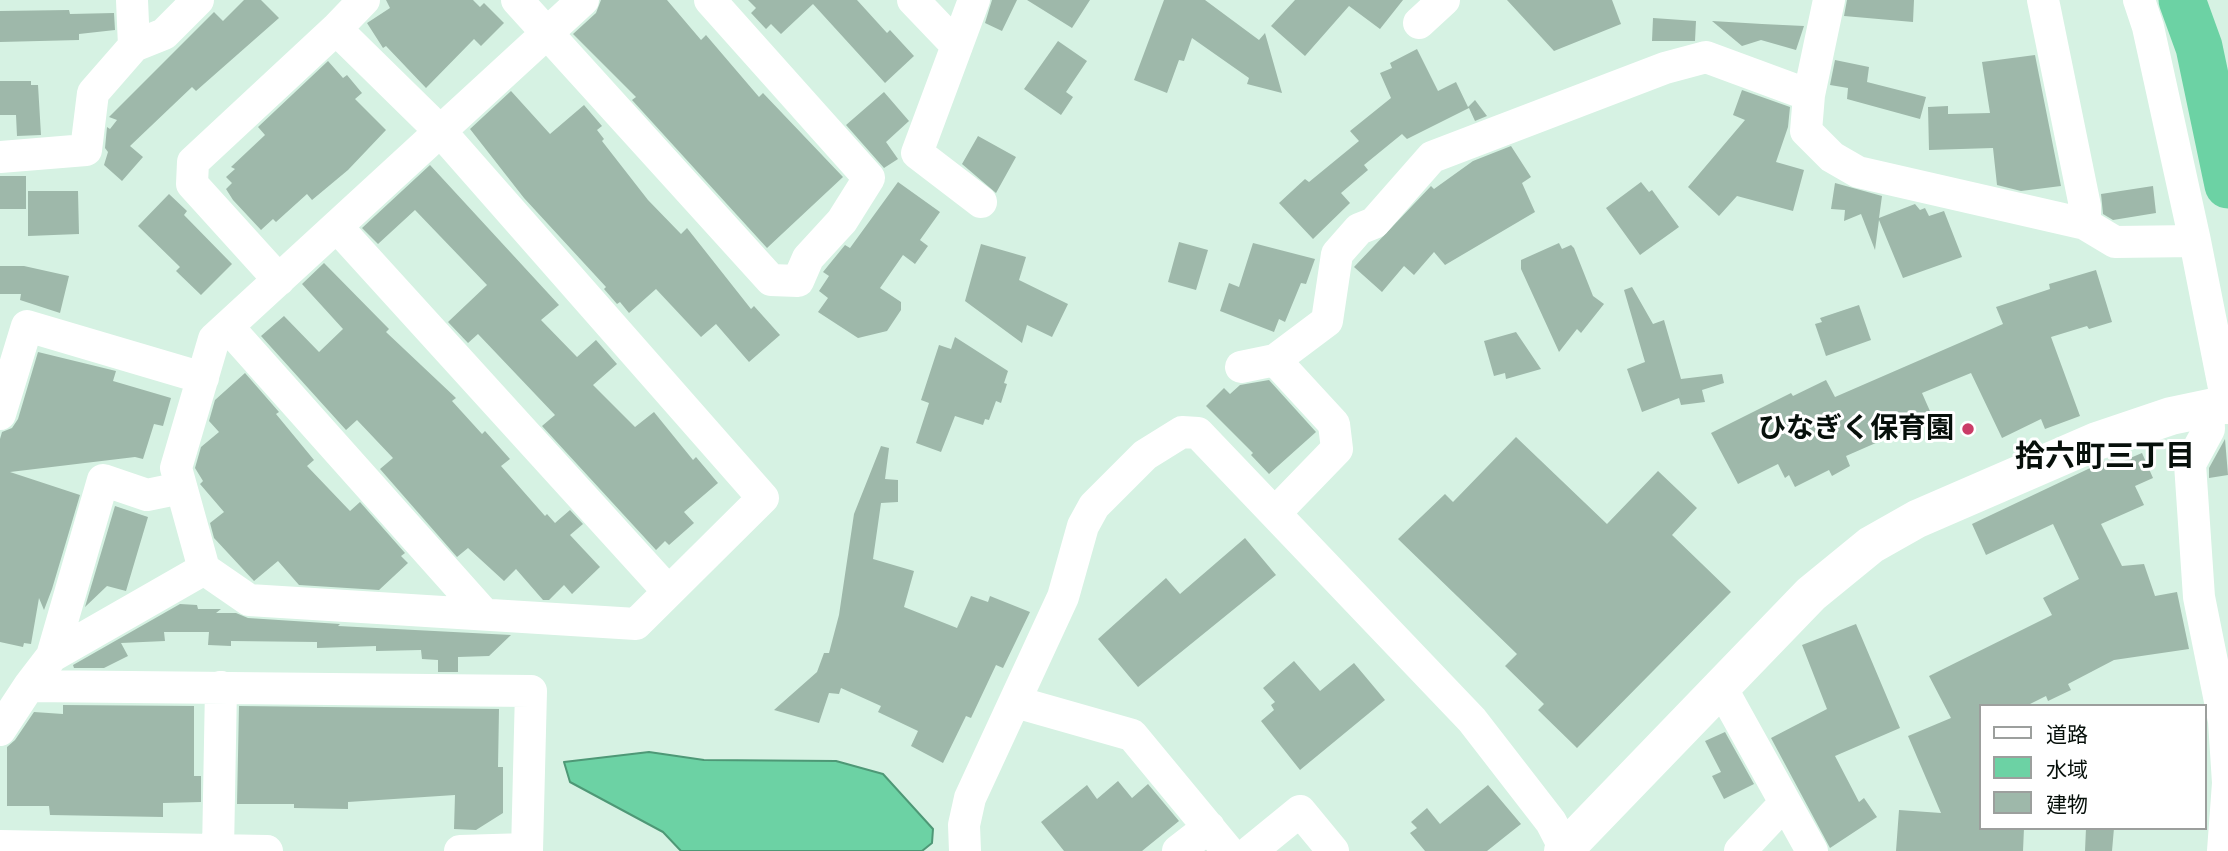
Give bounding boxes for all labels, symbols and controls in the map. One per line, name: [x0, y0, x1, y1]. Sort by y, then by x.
place label: ひなぎく保育園: [1758, 412, 1954, 446]
marker: ひなぎく保育園: [1960, 421, 1976, 437]
district label: 拾六町三丁目: [2015, 439, 2195, 475]
legend: [1980, 704, 2207, 830]
text: 道路: [2046, 725, 2088, 746]
text: 水域: [2046, 760, 2088, 781]
text: 建物: [2046, 795, 2088, 816]

